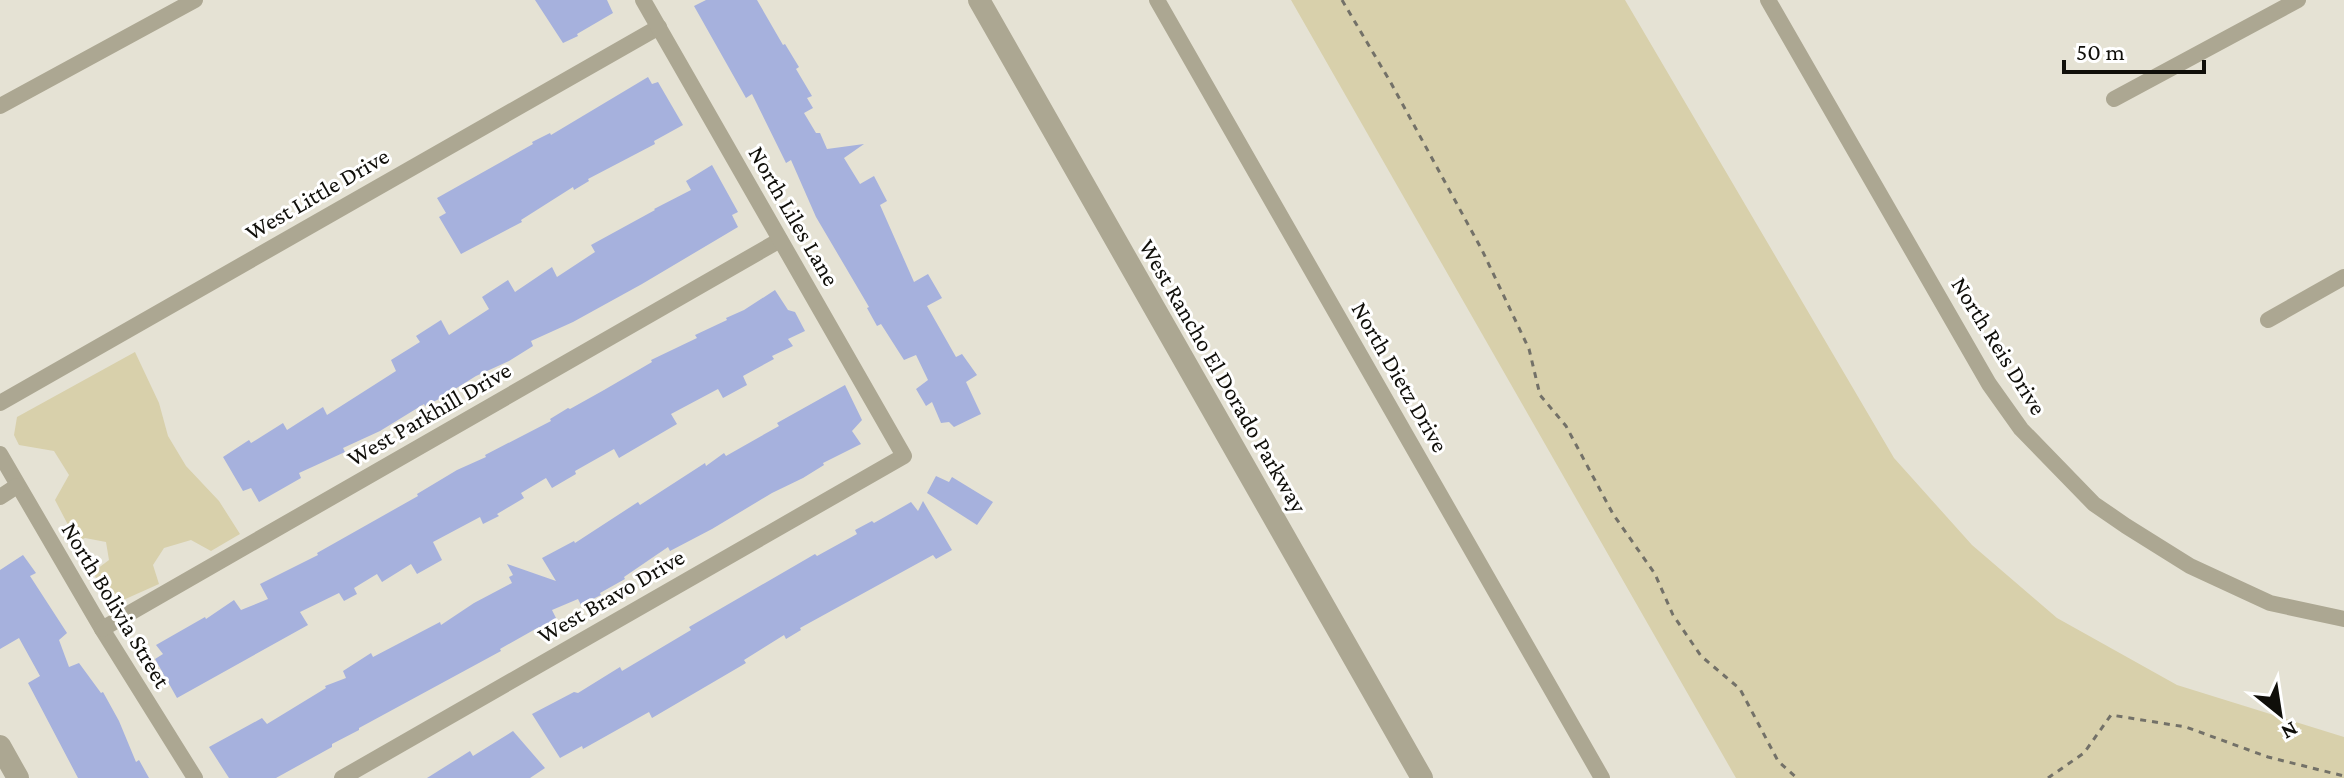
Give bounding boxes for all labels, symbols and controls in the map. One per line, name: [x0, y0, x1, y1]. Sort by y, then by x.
scale bar: [2064, 24, 2204, 74]
text: 50 m: [2076, 38, 2125, 65]
street label: North Liles Lane: [743, 141, 845, 290]
street label: West Little Drive: [240, 142, 393, 246]
street label: West Rancho El Dorado Parkway: [1134, 234, 1313, 518]
street label: North Reis Drive: [1946, 272, 2053, 420]
street label: North Dietz Drive: [1347, 297, 1454, 457]
street label: West Parkhill Drive: [342, 356, 515, 471]
street label: North Bolivia Street: [56, 517, 177, 693]
street label: West Bravo Drive: [533, 543, 689, 649]
north arrow: [2240, 674, 2320, 754]
text: N: [2277, 716, 2302, 745]

